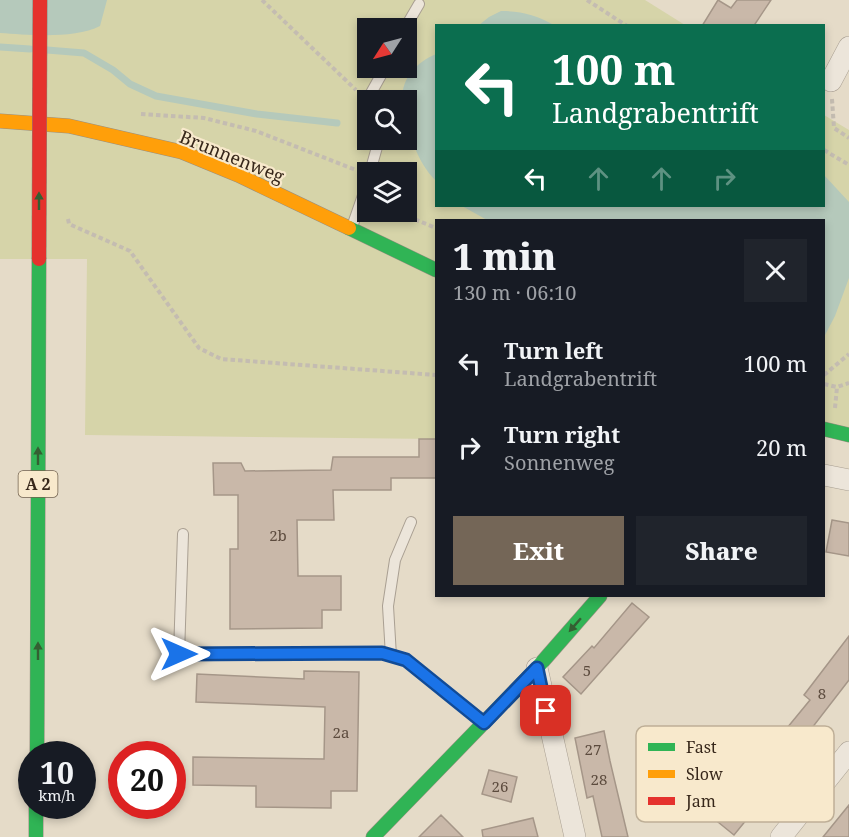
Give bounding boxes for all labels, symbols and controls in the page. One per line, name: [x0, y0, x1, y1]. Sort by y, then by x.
north arrow: [357, 18, 417, 78]
map controls: [357, 18, 417, 222]
text: 100 m: [552, 40, 676, 97]
icon: left: [453, 48, 531, 126]
button: search: [357, 90, 417, 150]
text: Landgrabentrift: [552, 94, 759, 131]
street label: Brunnenweg: [176, 124, 288, 188]
button: layers: [357, 162, 417, 222]
icon: left: [519, 162, 552, 195]
icon: ahead: [582, 162, 615, 195]
icon: ahead: [645, 162, 678, 195]
icon: right: [708, 162, 741, 195]
one-way arrow: [34, 191, 44, 210]
text: 1 min: [453, 232, 556, 281]
button: close: [744, 239, 807, 302]
text: 130 m · 06:10: [453, 279, 576, 306]
text: Turn left: [504, 335, 603, 365]
icon: left: [453, 347, 486, 380]
text: 100 m: [744, 348, 807, 378]
text: Landgrabentrift: [504, 365, 657, 392]
text: Turn right: [504, 419, 620, 449]
icon: right: [453, 431, 486, 464]
text: 20 m: [756, 432, 807, 462]
one-way arrow: [33, 447, 43, 466]
text: Sonnenweg: [504, 449, 615, 476]
road number: A 2: [18, 471, 57, 497]
button: Exit: [453, 516, 624, 585]
button: Share: [636, 516, 807, 585]
house number: 2b: [269, 525, 287, 545]
one-way arrow: [569, 617, 582, 632]
position arrow: [147, 622, 211, 686]
one-way arrow: [33, 642, 43, 661]
house number: 5: [583, 660, 591, 680]
house number: 8: [818, 683, 826, 703]
pin: [520, 685, 571, 736]
icon: arrive: [529, 694, 562, 727]
house number: 2a: [333, 722, 349, 742]
legend: [636, 726, 834, 822]
text: Fast: [686, 736, 717, 758]
house number: 27: [585, 739, 601, 759]
speed limit sign: 20: [108, 741, 186, 819]
text: 10: [40, 752, 74, 793]
text: Slow: [686, 763, 723, 785]
house number: 28: [591, 769, 607, 789]
house number: 26: [492, 776, 508, 796]
text: km/h: [39, 785, 75, 805]
text: Jam: [685, 790, 716, 812]

